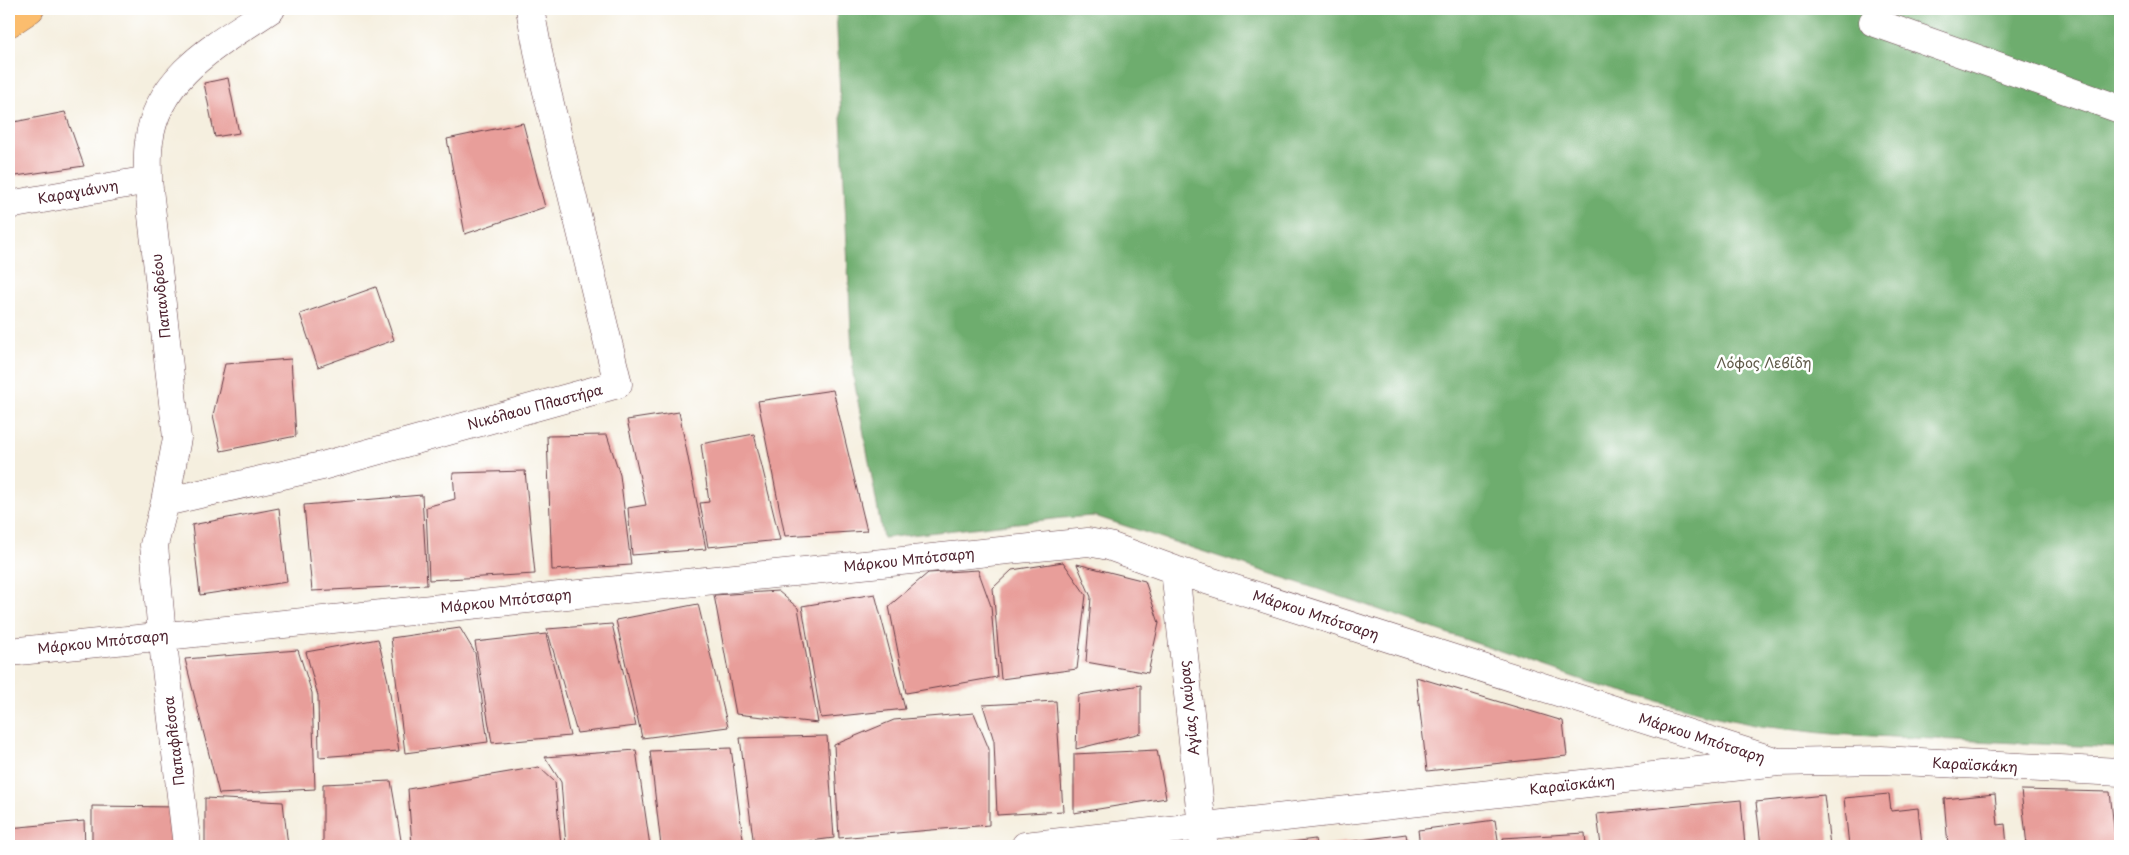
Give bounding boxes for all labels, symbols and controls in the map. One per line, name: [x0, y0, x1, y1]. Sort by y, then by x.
street label: Καραγιάννη: [36, 174, 120, 209]
street label: Παπανδρέου: [146, 253, 175, 339]
park label: Λόφος Λεβίδη: [1717, 352, 1811, 373]
street label: Νικόλαου Πλαστήρα: [465, 378, 605, 435]
street label: Μάρκου Μπότσαρη: [842, 542, 976, 577]
street label: Μάρκου Μπότσαρη: [439, 583, 573, 618]
street label: Μάρκου Μπότσαρη: [1250, 584, 1382, 645]
street label: Μάρκου Μπότσαρη: [36, 624, 170, 659]
street label: Αγίας Λαύρας: [1173, 659, 1204, 757]
street label: Παπαφλέσσα: [158, 695, 189, 787]
street label: Μάρκου Μπότσαρη: [1636, 707, 1768, 768]
street label: Καραϊσκάκη: [1932, 752, 2018, 777]
street label: Καραϊσκάκη: [1528, 770, 1616, 799]

